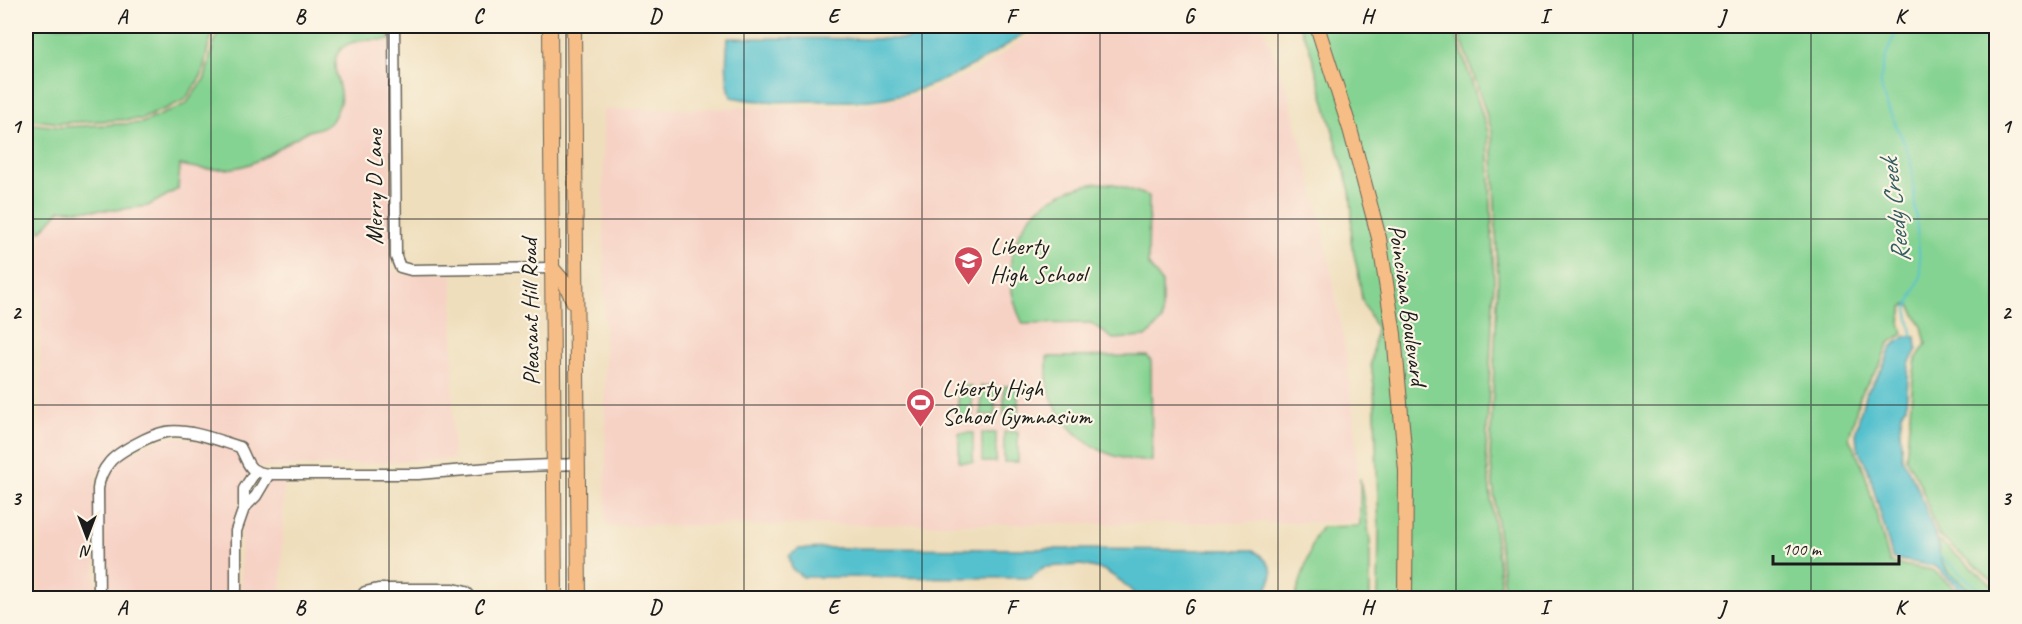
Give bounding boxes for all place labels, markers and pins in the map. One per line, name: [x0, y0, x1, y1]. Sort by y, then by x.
place label: Liberty High School: [990, 231, 1090, 289]
school or university icon: Liberty High School: [953, 244, 985, 286]
place label: Liberty High School Gymnasium: [942, 373, 1093, 431]
sports icon: Liberty High School Gymnasium: [905, 386, 937, 428]

